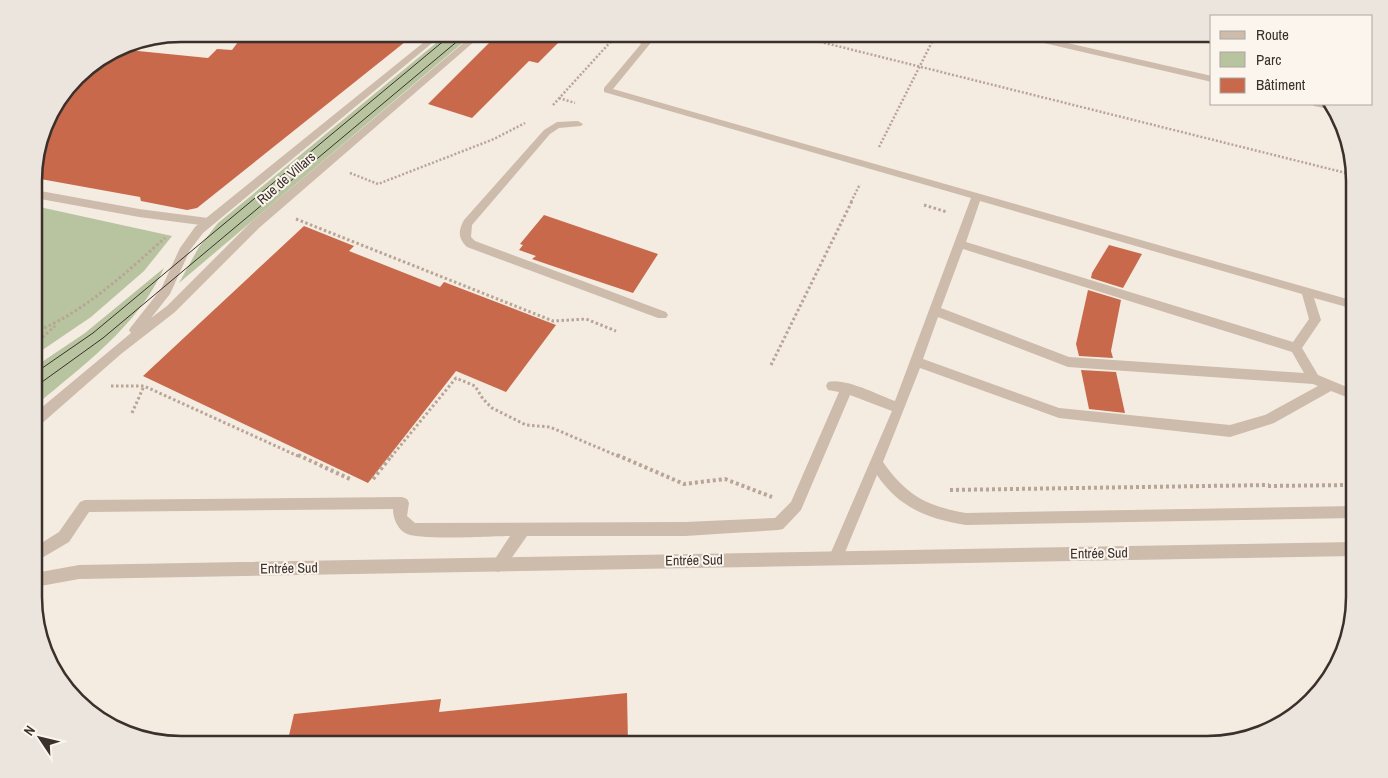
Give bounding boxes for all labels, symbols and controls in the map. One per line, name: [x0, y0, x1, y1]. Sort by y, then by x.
legend: [1210, 15, 1373, 105]
text: Route: [1256, 24, 1289, 45]
text: Parc: [1256, 49, 1281, 70]
text: Bâtiment: [1256, 74, 1306, 95]
street label: Rue de Villars: [253, 147, 319, 208]
street label: Entrée Sud: [1070, 544, 1128, 562]
street label: Entrée Sud: [665, 551, 723, 569]
street label: Entrée Sud: [260, 559, 318, 577]
north arrow: [15, 713, 65, 763]
text: N: [20, 722, 39, 739]

